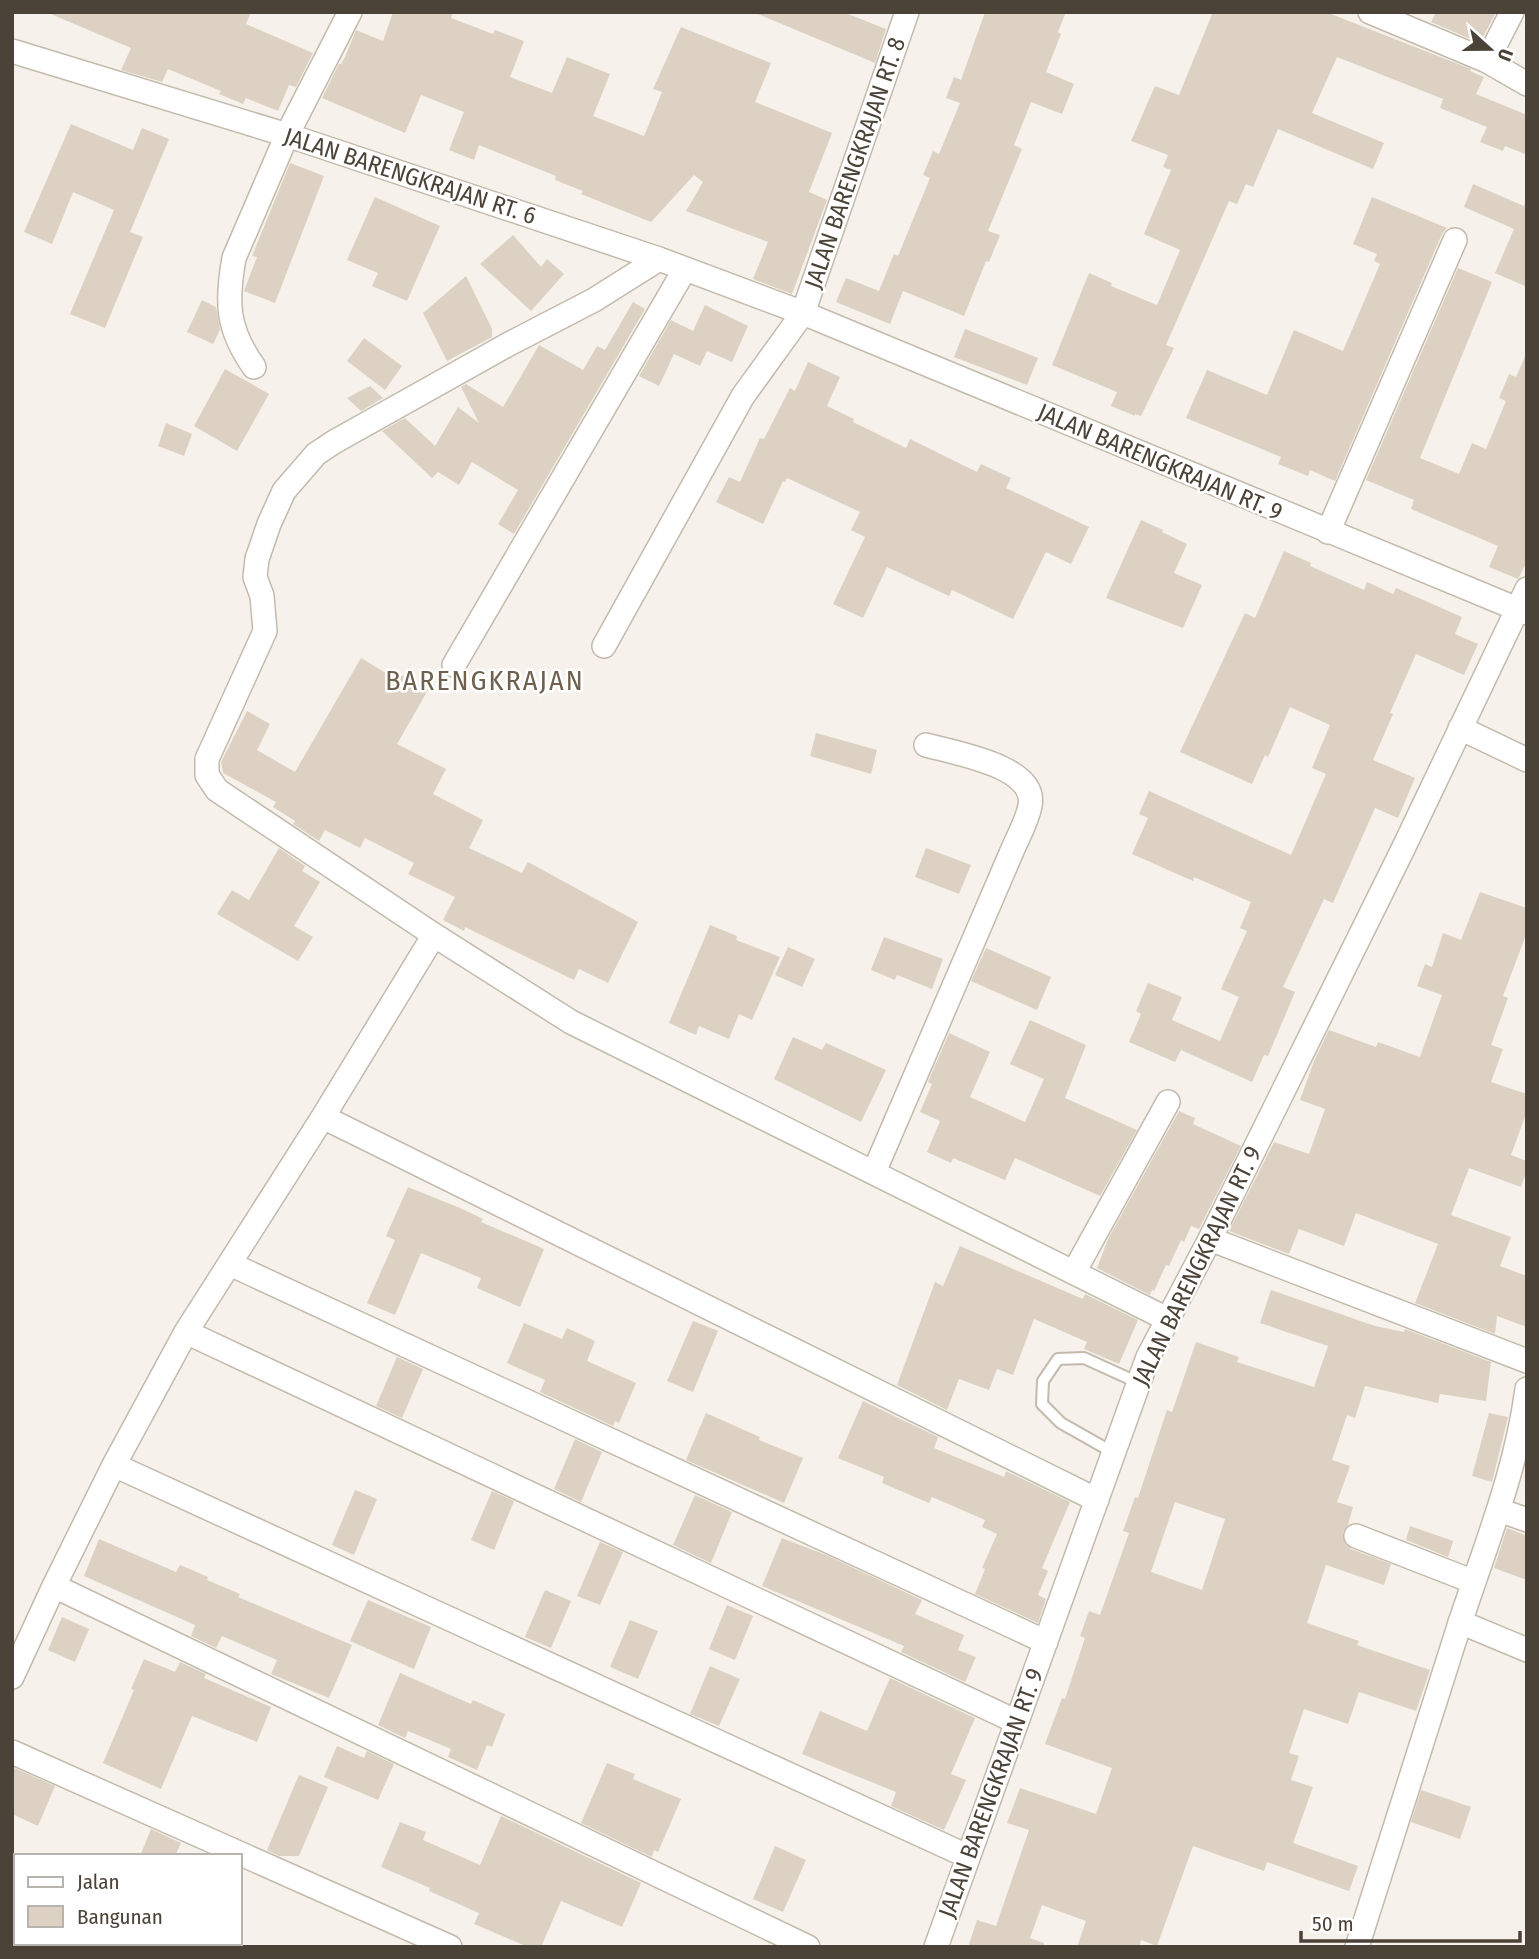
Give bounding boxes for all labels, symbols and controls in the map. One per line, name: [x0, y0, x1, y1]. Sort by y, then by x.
north arrow: [1455, 14, 1525, 84]
street label: JALAN BARENGKRAJAN RT. 8: [799, 34, 911, 292]
text: U: [1493, 46, 1518, 64]
street label: JALAN BARENGKRAJAN RT. 6: [280, 122, 540, 230]
street label: JALAN BARENGKRAJAN RT. 9: [1033, 398, 1287, 526]
district label: BARENGKRAJAN: [385, 664, 585, 697]
street label: JALAN BARENGKRAJAN RT. 9: [1127, 1141, 1267, 1391]
street label: JALAN BARENGKRAJAN RT. 9: [933, 1664, 1049, 1922]
legend: [14, 1854, 242, 1945]
text: Jalan: [77, 1869, 120, 1895]
scale bar: [1301, 1899, 1520, 1943]
text: Bangunan: [77, 1904, 163, 1930]
text: 50 m: [1312, 1911, 1354, 1937]

